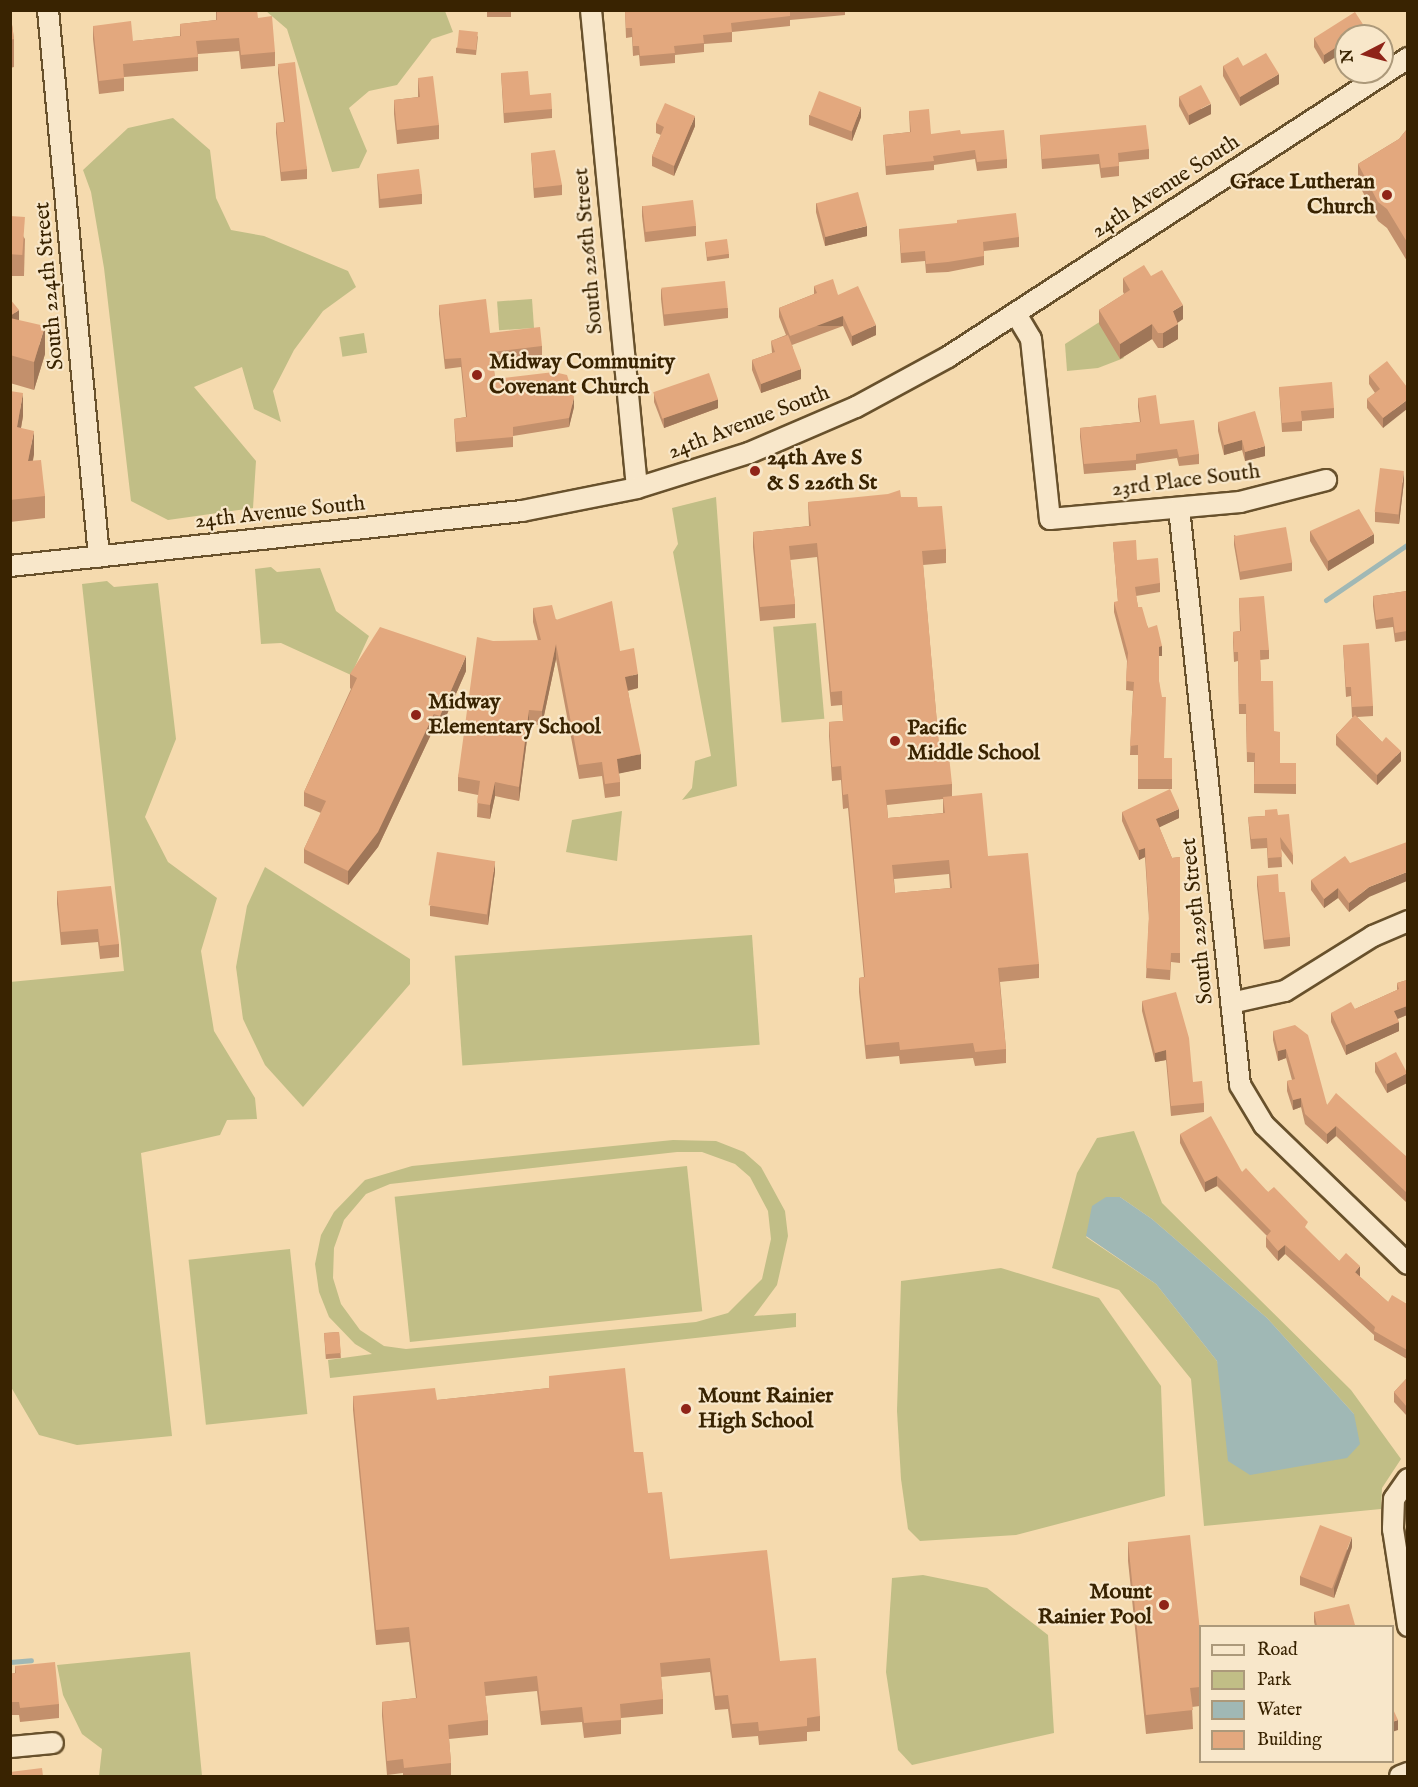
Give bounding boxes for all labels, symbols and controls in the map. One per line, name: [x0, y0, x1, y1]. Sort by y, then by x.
north arrow: [1334, 24, 1394, 84]
text: N: [1337, 48, 1359, 64]
street label: 24th Avenue South: [1087, 129, 1245, 245]
street label: South 226th Street: [569, 167, 609, 335]
place label: Grace Lutheran Church: [1230, 169, 1375, 220]
marker: Grace Lutheran Church: [1380, 188, 1394, 202]
street label: South 224th Street: [29, 201, 71, 371]
place label: Midway Community Covenant Church: [489, 349, 675, 400]
marker: Midway Community Covenant Church: [470, 368, 484, 382]
street label: 24th Avenue South: [664, 380, 834, 466]
place label: 24th Ave S & S 226th St: [767, 445, 877, 496]
street label: 23rd Place South: [1110, 459, 1262, 503]
marker: 24th Ave S & S 226th St: [748, 464, 762, 478]
street label: 24th Avenue South: [194, 491, 366, 535]
place label: Midway Elementary School: [428, 689, 601, 740]
marker: Midway Elementary School: [409, 708, 423, 722]
place label: Pacific Middle School: [907, 715, 1040, 766]
marker: Pacific Middle School: [888, 734, 902, 748]
street label: South 229th Street: [1176, 836, 1220, 1006]
place label: Mount Rainier High School: [698, 1383, 833, 1434]
marker: Mount Rainier High School: [679, 1402, 693, 1416]
place label: Mount Rainier Pool: [1038, 1579, 1152, 1630]
marker: Mount Rainier Pool: [1157, 1598, 1171, 1612]
legend: [1199, 1625, 1394, 1763]
text: Road: [1257, 1639, 1298, 1662]
text: Park: [1257, 1669, 1291, 1692]
text: Water: [1257, 1699, 1302, 1722]
text: Building: [1257, 1729, 1322, 1752]

